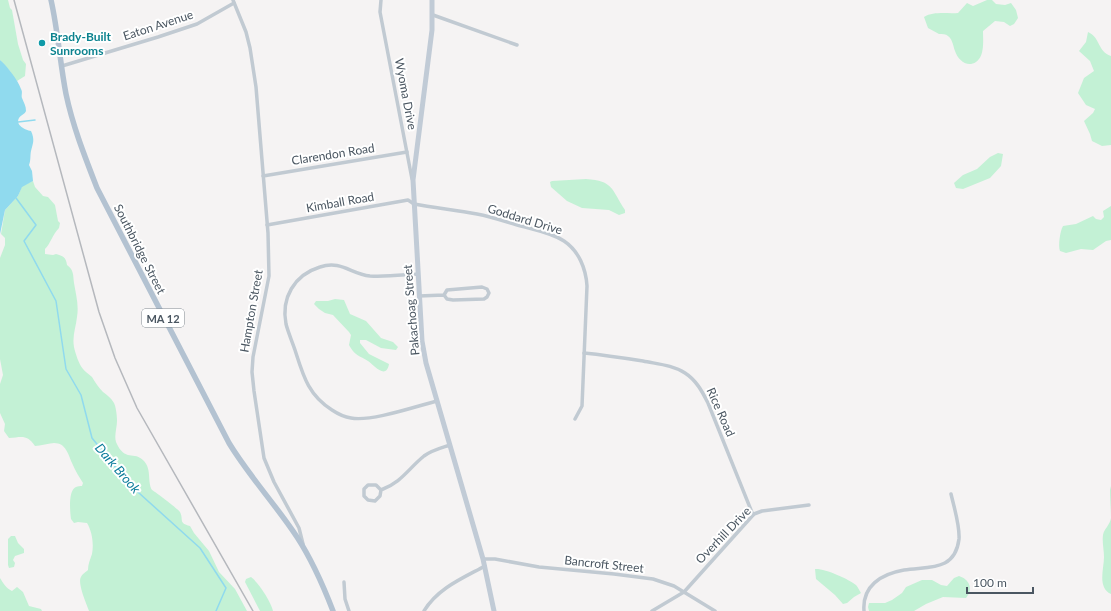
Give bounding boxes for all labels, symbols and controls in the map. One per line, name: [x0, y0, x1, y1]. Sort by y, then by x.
street label: Eaton Avenue: [121, 7, 195, 43]
place label: Brady-Built Sunrooms: [50, 29, 111, 58]
marker: Brady-Built Sunrooms: [37, 38, 47, 48]
street label: Wyoma Drive: [392, 57, 420, 131]
street label: Clarendon Road: [290, 140, 376, 168]
street label: Kimball Road: [305, 189, 375, 215]
street label: Goddard Drive: [486, 201, 564, 237]
street label: Southbridge Street: [111, 202, 169, 297]
street label: Pakachoag Street: [399, 263, 422, 356]
street label: Hampton Street: [236, 268, 266, 354]
road number: MA 12: [142, 309, 184, 327]
street label: Rice Road: [704, 385, 738, 439]
water label: Dark Brook: [92, 440, 145, 497]
street label: Overhill Drive: [692, 503, 754, 567]
street label: Bancroft Street: [564, 552, 645, 576]
scale bar: [967, 569, 1033, 595]
text: 100 m: [973, 575, 1007, 590]

